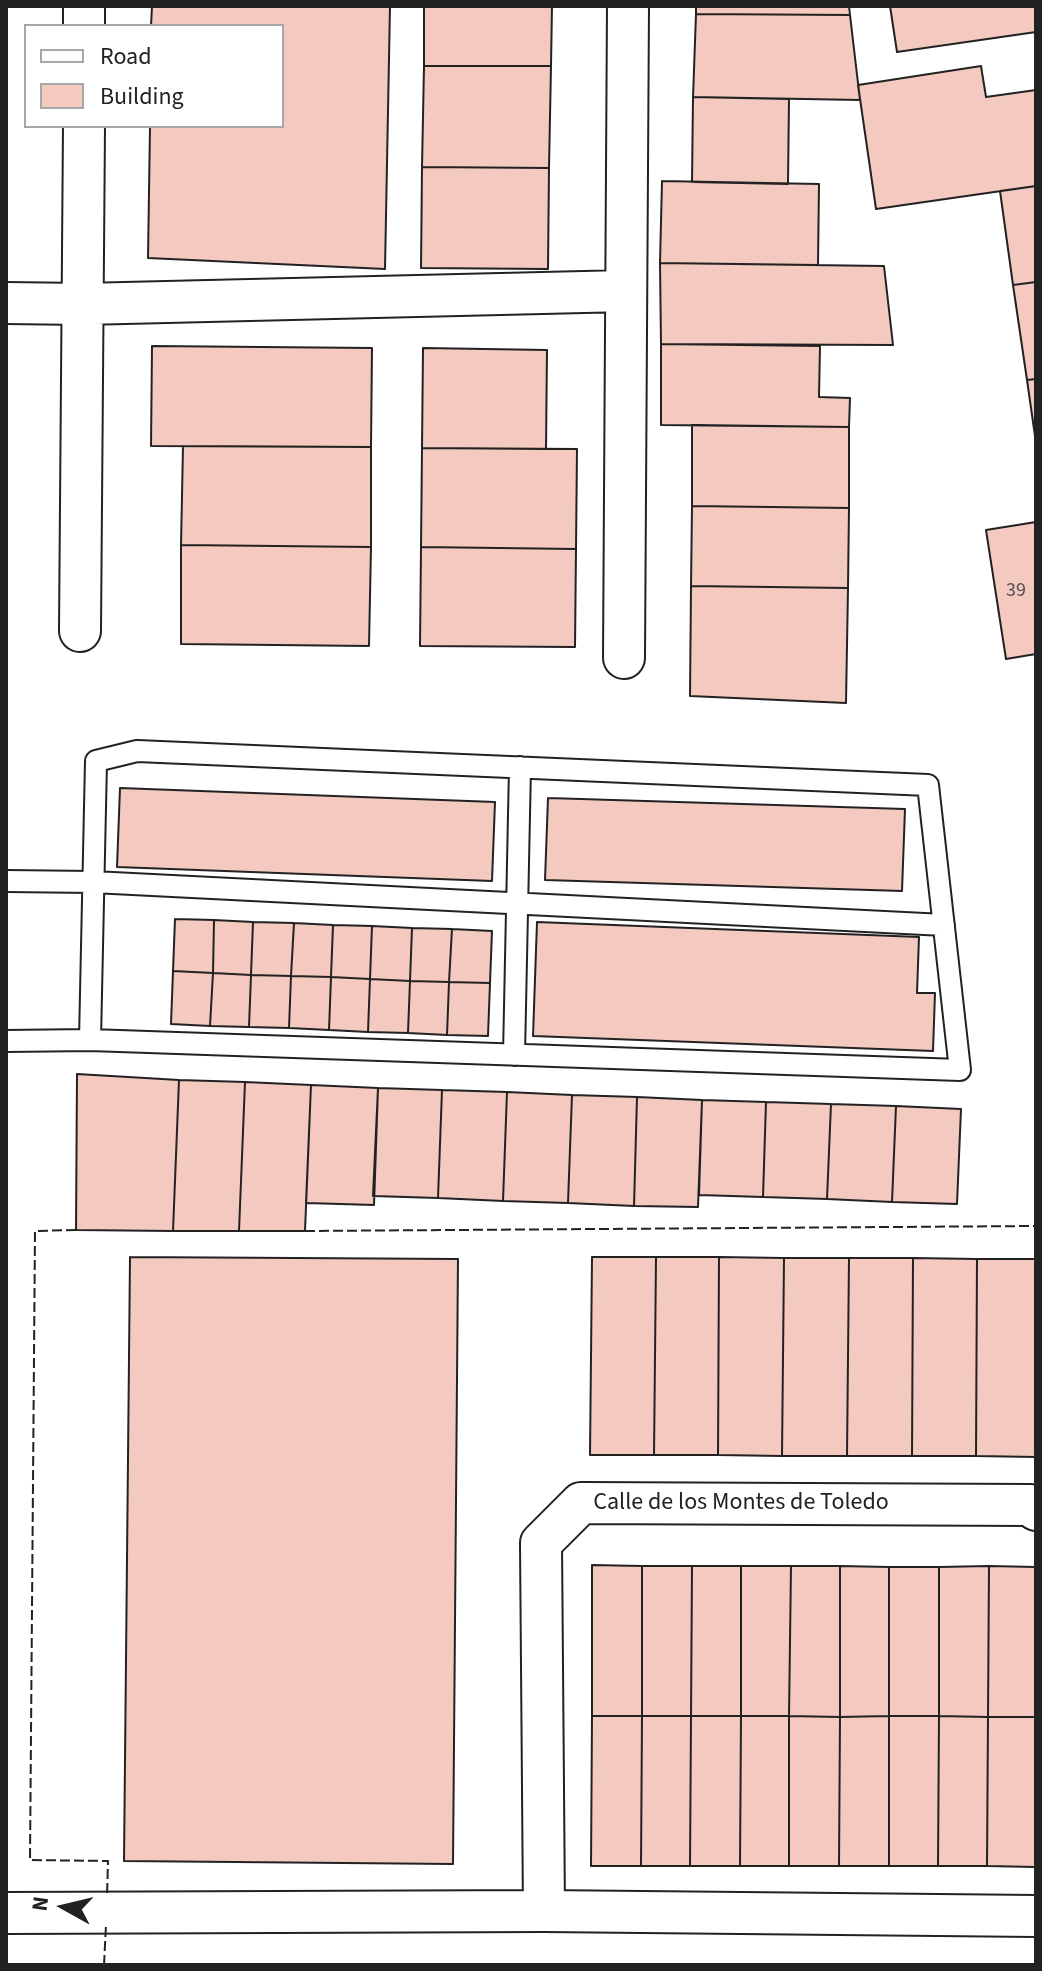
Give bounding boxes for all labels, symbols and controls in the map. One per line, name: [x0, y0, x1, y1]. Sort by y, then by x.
legend: [24, 24, 284, 128]
text: Road: [100, 39, 152, 74]
text: Building: [100, 79, 184, 114]
house number: 39: [1006, 580, 1026, 604]
street label: Calle de los Montes de Toledo: [593, 1490, 889, 1518]
north arrow: [24, 1867, 104, 1947]
text: N: [23, 1894, 57, 1913]

